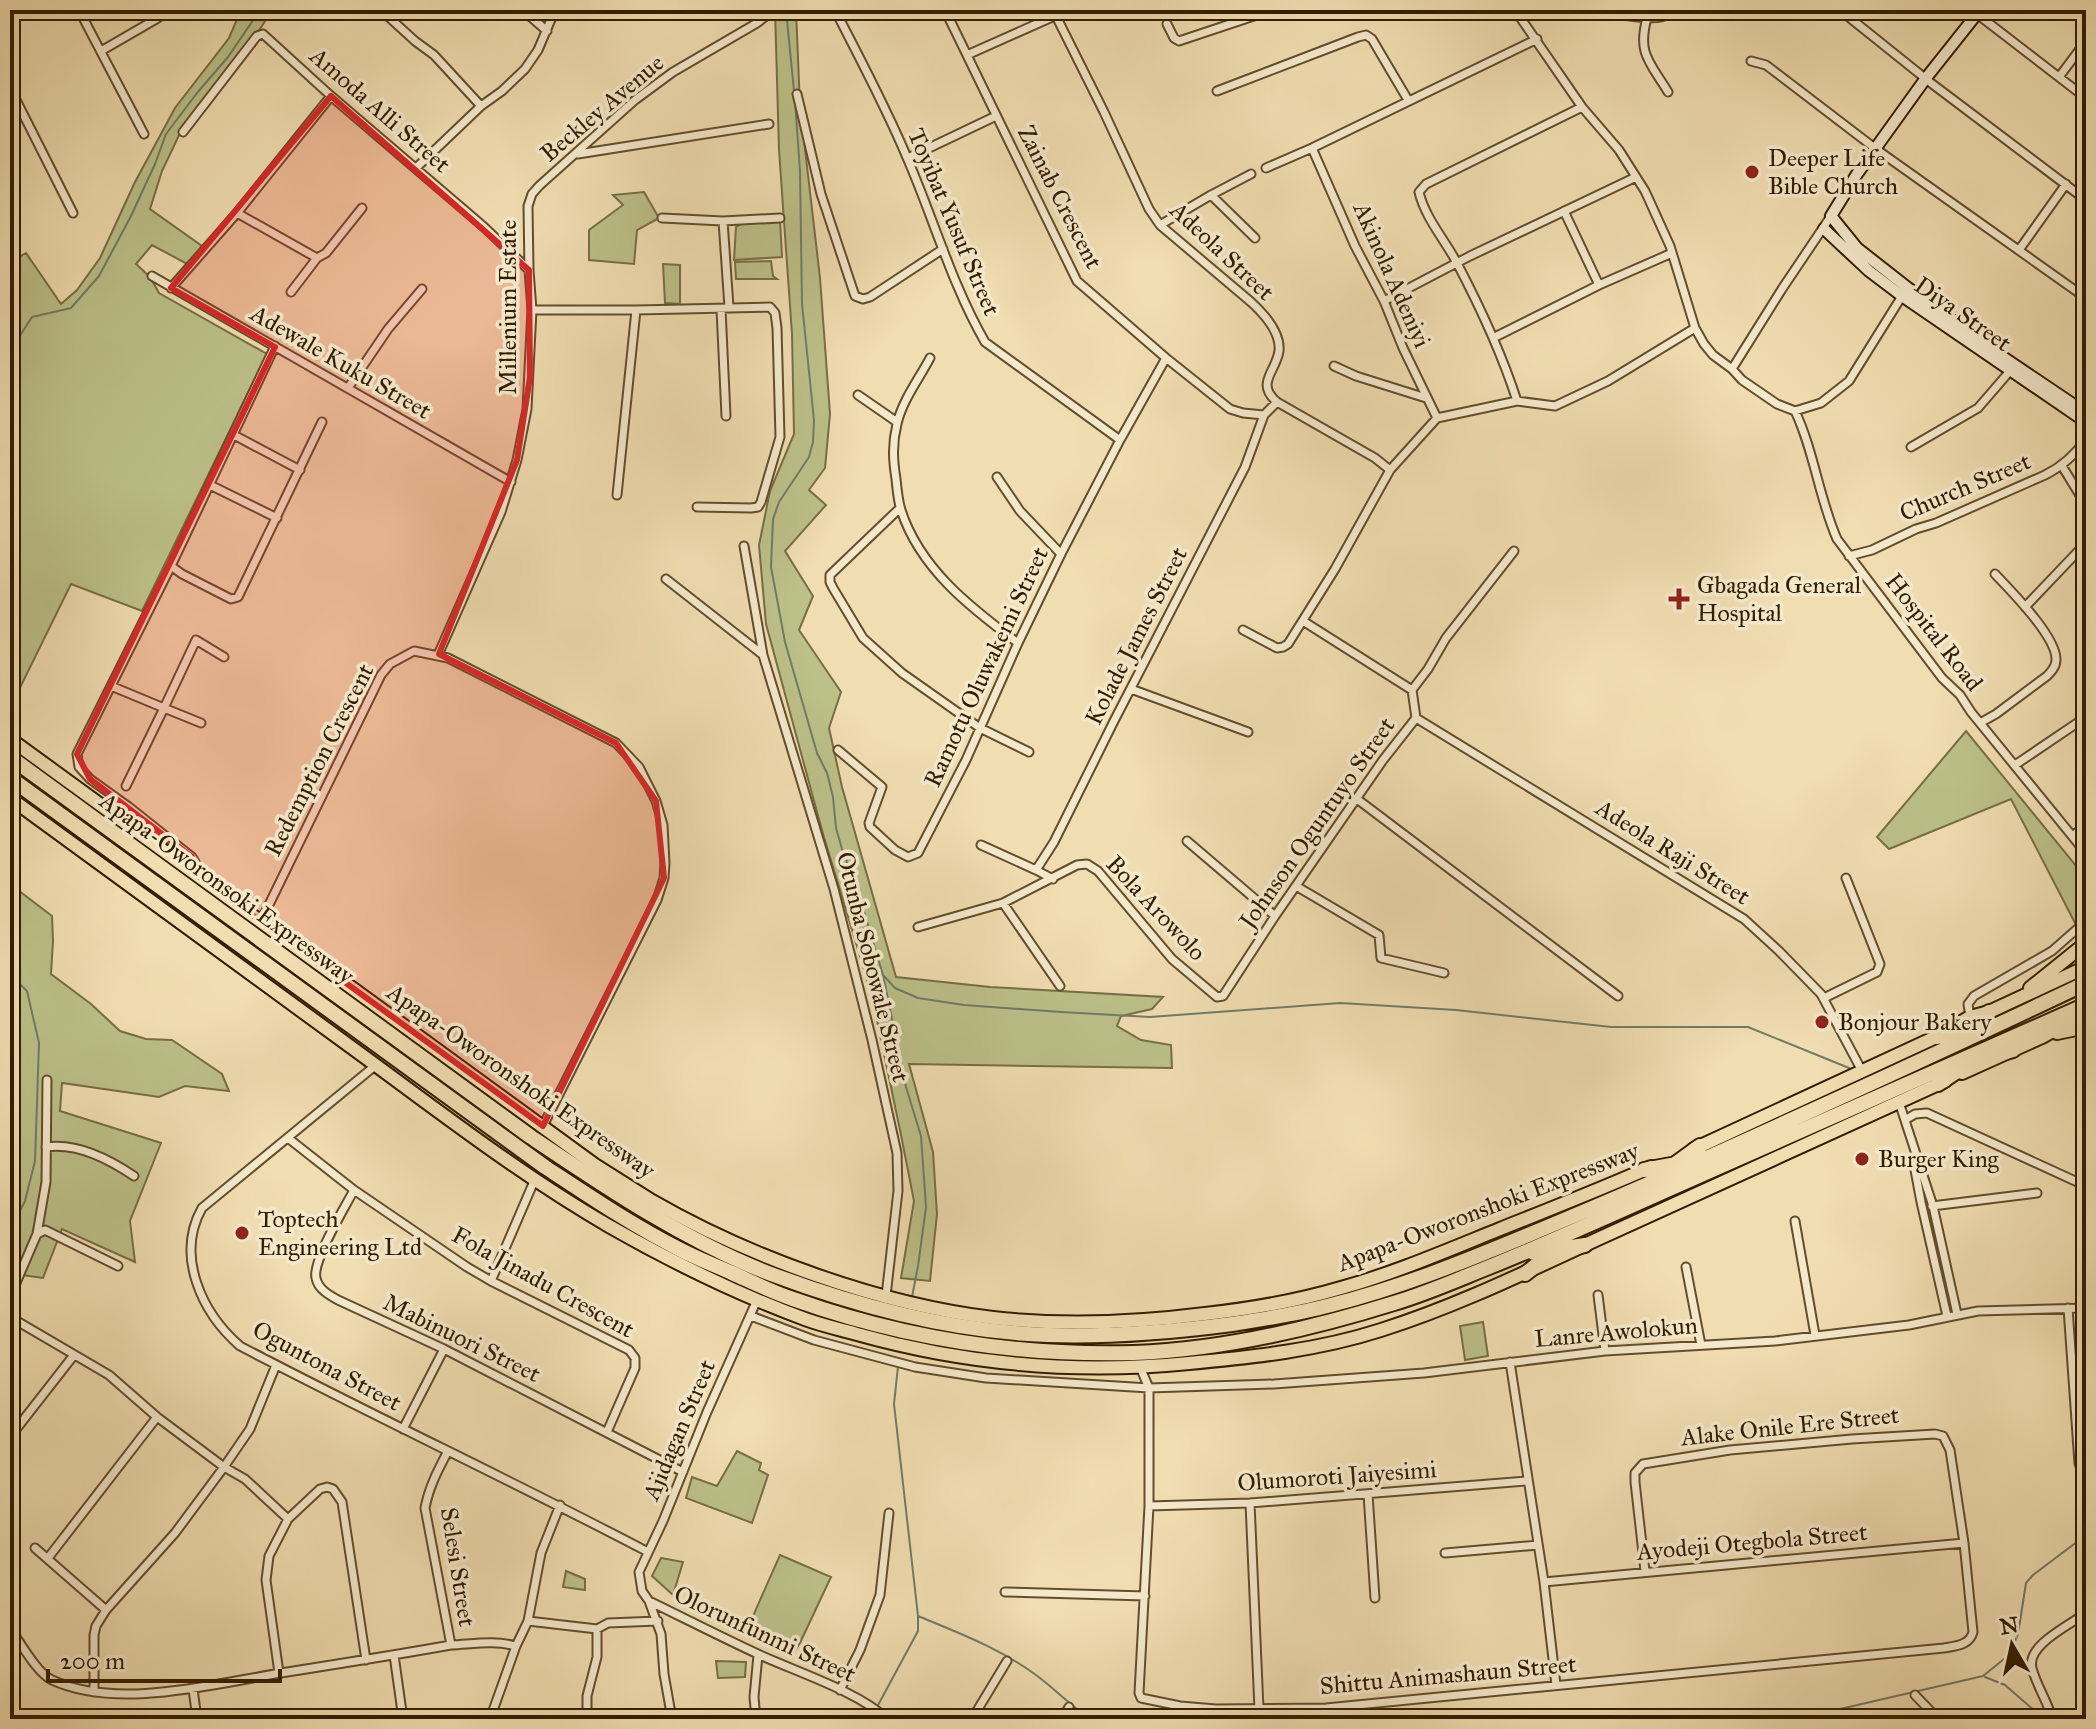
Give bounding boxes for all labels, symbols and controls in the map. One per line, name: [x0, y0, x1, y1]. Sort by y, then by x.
street label: Amoda Alli Street: [303, 40, 457, 180]
street label: Beckley Avenue: [534, 48, 670, 168]
street label: Zainab Crescent: [1011, 120, 1109, 274]
street label: Toyibat Yusuf Street: [901, 124, 1007, 321]
place label: Deeper Life Bible Church: [1768, 143, 1898, 201]
marker: Deeper Life Bible Church: [1743, 163, 1761, 181]
street label: Adeola Street: [1163, 194, 1281, 307]
street label: Akinola Adeniyi: [1346, 197, 1438, 353]
street label: Millenium Estate: [493, 220, 523, 394]
street label: Diya Street: [1909, 270, 2018, 358]
street label: Adewale Kuku Street: [244, 298, 437, 426]
street label: Church Street: [1895, 446, 2036, 528]
street label: Ramotu Oluwakemi Street: [917, 542, 1055, 792]
street label: Kolade James Street: [1078, 542, 1194, 730]
street label: Hospital Road: [1879, 567, 1989, 697]
place label: Gbagada General Hospital: [1697, 570, 1862, 628]
marker: Gbagada General Hospital: [1668, 588, 1690, 610]
street label: Redemption Crescent: [258, 658, 381, 861]
street label: Johnson Oguntuyo Street: [1231, 711, 1402, 937]
street label: Apapa-Oworonsoki Expressway: [93, 785, 361, 991]
street label: Adeola Raji Street: [1589, 792, 1756, 912]
street label: Otunba Sobowale Street: [830, 849, 916, 1086]
street label: Bola Arowolo: [1100, 849, 1212, 967]
street label: Apapa-Oworonshoki Expressway: [380, 976, 661, 1186]
place label: Bonjour Bakery: [1838, 1007, 1992, 1037]
marker: Bonjour Bakery: [1813, 1013, 1831, 1031]
street label: Apapa-Oworonshoki Expressway: [1332, 1135, 1644, 1279]
place label: Burger King: [1878, 1144, 2000, 1174]
marker: Burger King: [1853, 1150, 1871, 1168]
place label: Toptech Engineering Ltd: [258, 1204, 422, 1262]
street label: Fola Jinadu Crescent: [447, 1219, 640, 1345]
marker: Toptech Engineering Ltd: [233, 1224, 251, 1242]
street label: Mabinuori Street: [378, 1287, 546, 1389]
street label: Lanre Awolokun: [1533, 1310, 1699, 1354]
street label: Oguntona Street: [248, 1314, 407, 1418]
street label: Ajidagan Street: [636, 1355, 722, 1506]
street label: Alake Onile Ere Street: [1678, 1400, 1901, 1452]
street label: Olumoroti Jaiyesimi: [1236, 1454, 1438, 1498]
street label: Selesi Street: [434, 1505, 482, 1629]
street label: Ayodeji Otegbola Street: [1634, 1517, 1869, 1567]
street label: Olorunfunmi Street: [669, 1579, 861, 1689]
north arrow: [1972, 1605, 2052, 1685]
text: N: [1998, 1611, 2021, 1641]
scale bar: [48, 1633, 280, 1683]
text: 200 m: [60, 1646, 125, 1676]
street label: Shittu Animashaun Street: [1318, 1649, 1578, 1701]

